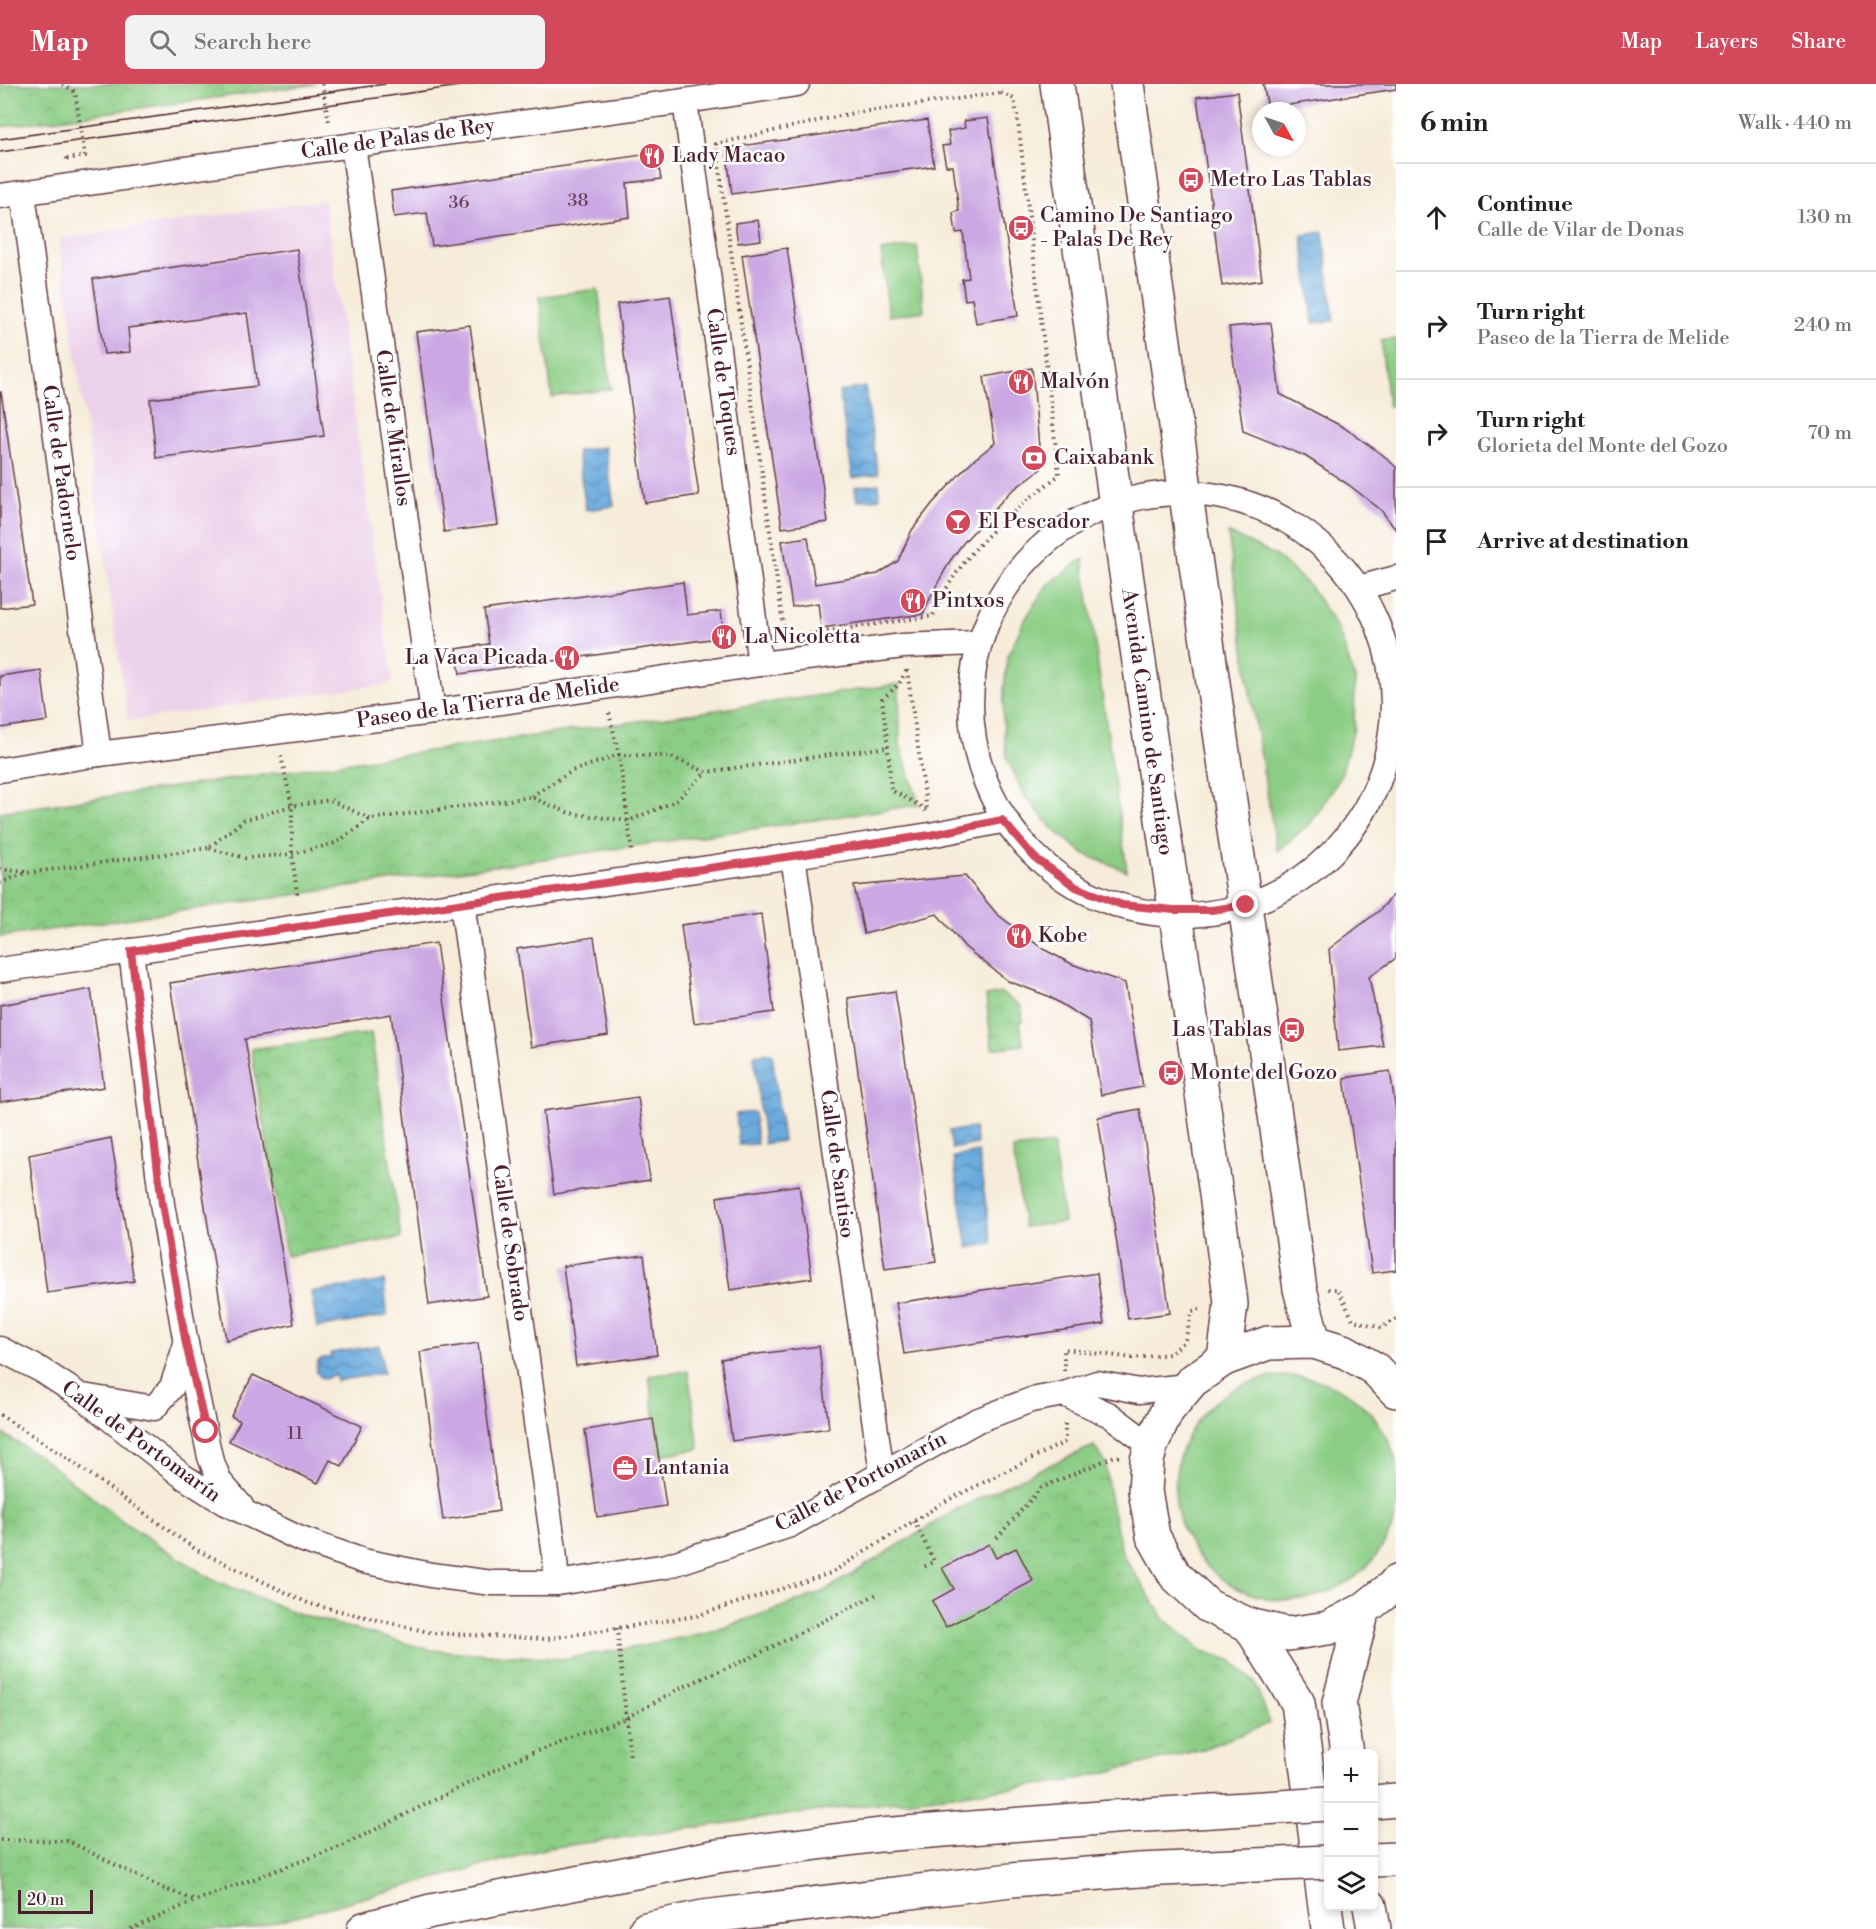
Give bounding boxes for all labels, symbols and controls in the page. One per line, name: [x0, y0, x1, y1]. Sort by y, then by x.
search box: [125, 15, 545, 69]
text: Map: [30, 25, 89, 60]
icon: search: [146, 26, 179, 59]
text: Search here: [194, 29, 311, 56]
text: Map: [1621, 29, 1662, 55]
text: Layers: [1695, 29, 1758, 55]
text: Share: [1791, 29, 1846, 55]
north arrow: [1252, 102, 1306, 156]
text: 6 min: [1420, 107, 1488, 139]
text: Walk · 440 m: [1738, 111, 1852, 136]
street label: Calle de Palas de Rey: [299, 112, 497, 165]
restaurant icon: Lady Macao: [637, 141, 667, 171]
place label: Lady Macao: [672, 143, 785, 169]
bus stop icon: Metro Las Tablas: [1176, 165, 1206, 195]
place label: Metro Las Tablas: [1210, 167, 1372, 193]
house number: 38: [568, 189, 588, 212]
house number: 36: [449, 191, 470, 214]
text: Continue: [1477, 191, 1573, 218]
icon: ahead: [1420, 201, 1453, 234]
place label: Camino De Santiago - Palas De Rey: [1040, 203, 1233, 253]
text: 130 m: [1797, 205, 1852, 230]
bus stop icon: Camino De Santiago - Palas De Rey: [1006, 213, 1036, 243]
text: Calle de Vilar de Donas: [1477, 218, 1684, 243]
text: Turn right: [1477, 299, 1585, 326]
street label: Calle de Toques: [700, 307, 746, 457]
icon: right: [1420, 309, 1453, 342]
text: 240 m: [1794, 313, 1852, 338]
text: Paseo de la Tierra de Melide: [1477, 326, 1730, 351]
street label: Calle de Mirallos: [369, 348, 417, 508]
restaurant icon: Malvón: [1006, 367, 1036, 397]
place label: Malvón: [1040, 369, 1110, 395]
street label: Calle de Padornelo: [36, 383, 86, 563]
text: Turn right: [1477, 407, 1585, 434]
icon: right: [1420, 417, 1453, 450]
text: 70 m: [1808, 421, 1852, 446]
text: Glorieta del Monte del Gozo: [1477, 434, 1728, 459]
bank icon: Caixabank: [1019, 443, 1049, 473]
place label: Caixabank: [1054, 445, 1155, 471]
bar icon: El Pescador: [943, 507, 973, 537]
place label: El Pescador: [978, 509, 1090, 535]
icon: arrive: [1420, 525, 1453, 558]
text: Arrive at destination: [1477, 528, 1689, 555]
restaurant icon: Pintxos: [898, 586, 928, 616]
street label: Avenida Camino de Santiago: [1115, 586, 1179, 857]
place label: Pintxos: [932, 588, 1004, 614]
restaurant icon: La Nicoletta: [709, 622, 739, 652]
place label: La Nicoletta: [744, 624, 861, 650]
restaurant icon: La Vaca Picada: [552, 643, 582, 673]
place label: La Vaca Picada: [405, 645, 548, 671]
street label: Paseo de la Tierra de Melide: [355, 672, 621, 734]
route end: [1232, 891, 1258, 917]
restaurant icon: Kobe: [1004, 921, 1034, 951]
place label: Kobe: [1038, 923, 1088, 949]
bus stop icon: Las Tablas: [1277, 1015, 1307, 1045]
place label: Las Tablas: [1172, 1017, 1272, 1043]
bus stop icon: Monte del Gozo: [1156, 1058, 1186, 1088]
place label: Monte del Gozo: [1190, 1060, 1337, 1086]
street label: Calle de Santiso: [814, 1088, 860, 1240]
street label: Calle de Sobrado: [486, 1163, 534, 1323]
street label: Calle de Portomarín: [56, 1375, 226, 1509]
route start: [192, 1417, 218, 1443]
house number: 11: [287, 1422, 303, 1445]
street label: Calle de Portomarín: [771, 1426, 952, 1538]
office icon: Lantania: [610, 1453, 640, 1483]
place label: Lantania: [644, 1455, 730, 1481]
map controls: [1324, 1749, 1378, 1911]
button: +: [1324, 1749, 1378, 1803]
button: −: [1324, 1803, 1378, 1857]
button: layers: [1324, 1857, 1378, 1911]
scale bar: [18, 1887, 93, 1914]
text: 20 m: [27, 1890, 64, 1910]

